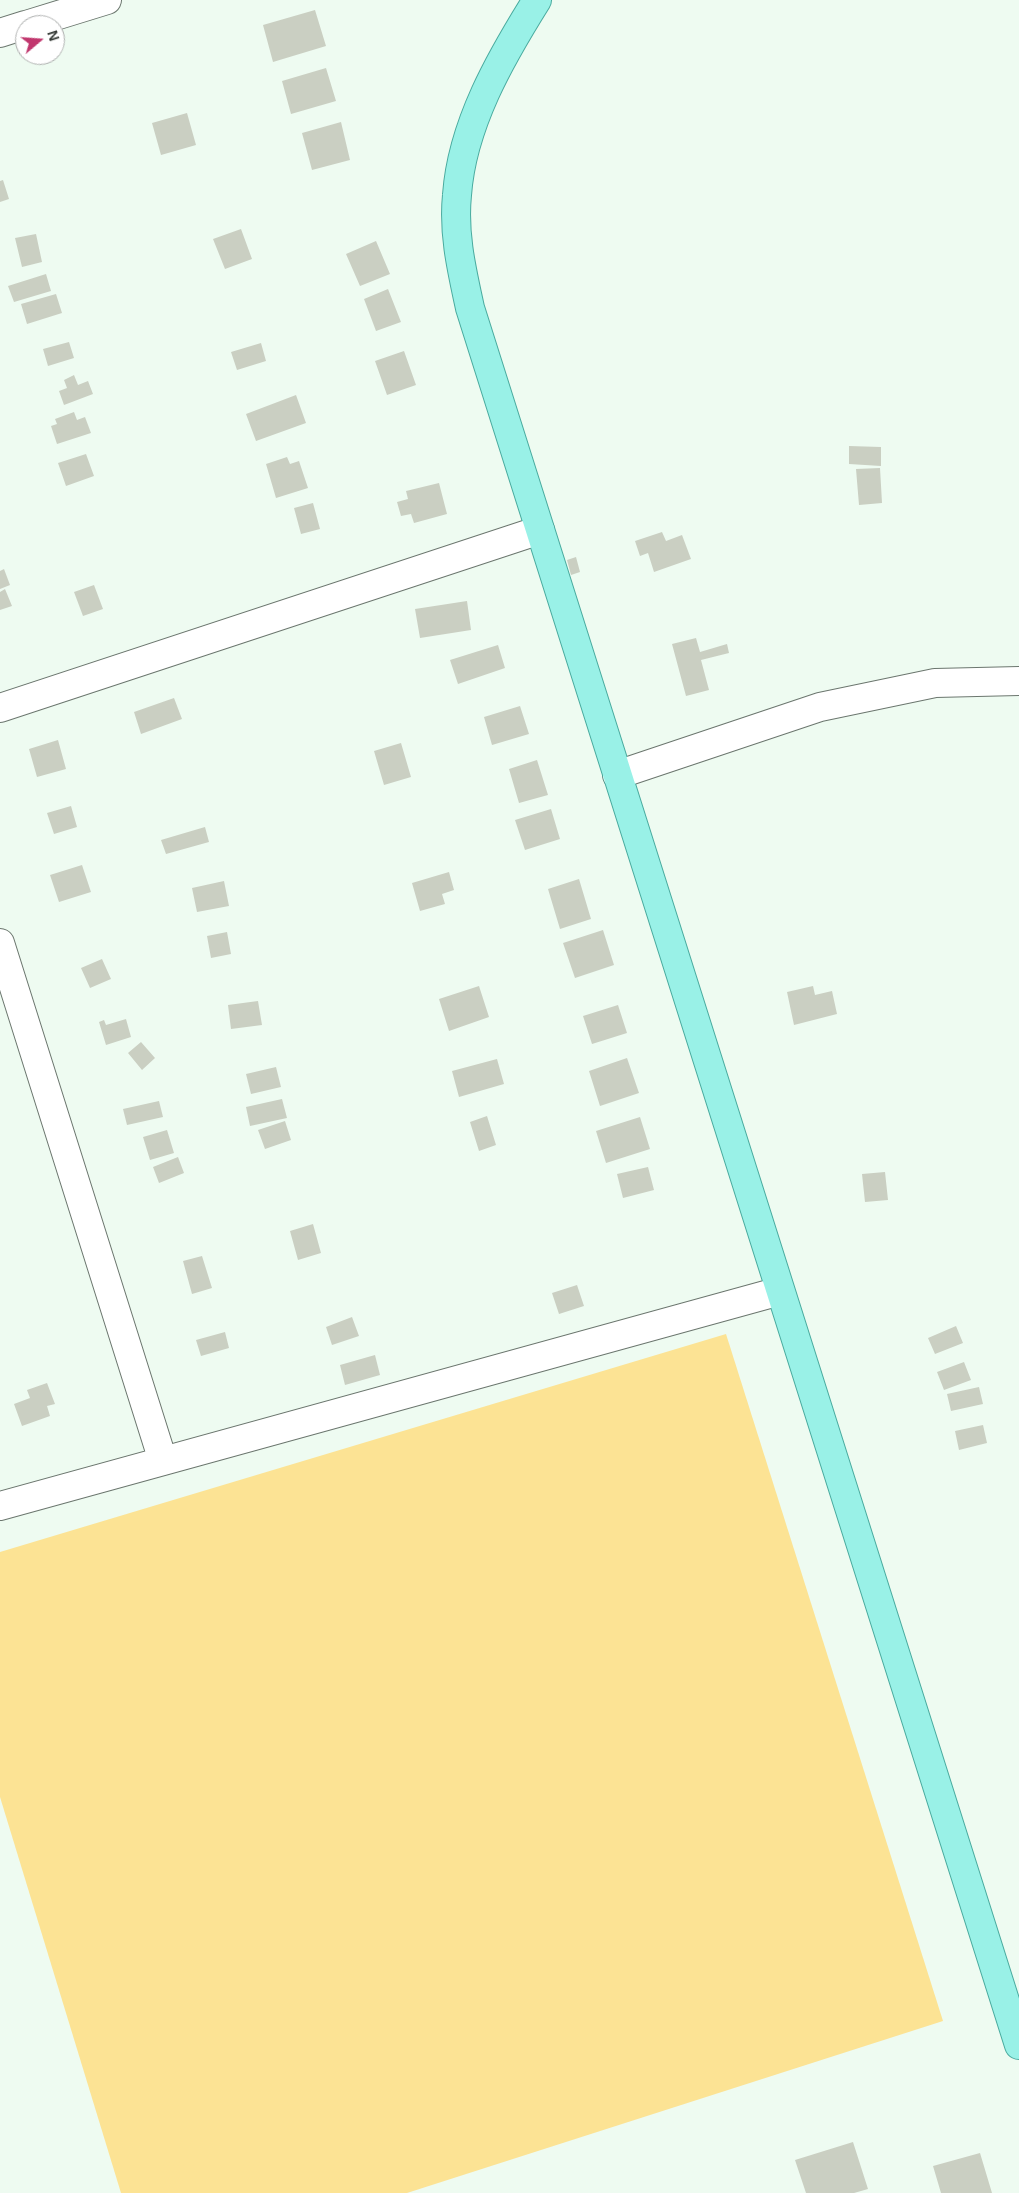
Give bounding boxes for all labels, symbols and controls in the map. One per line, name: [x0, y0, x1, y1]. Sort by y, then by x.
north arrow: [15, 15, 65, 65]
text: N: [44, 28, 62, 43]

